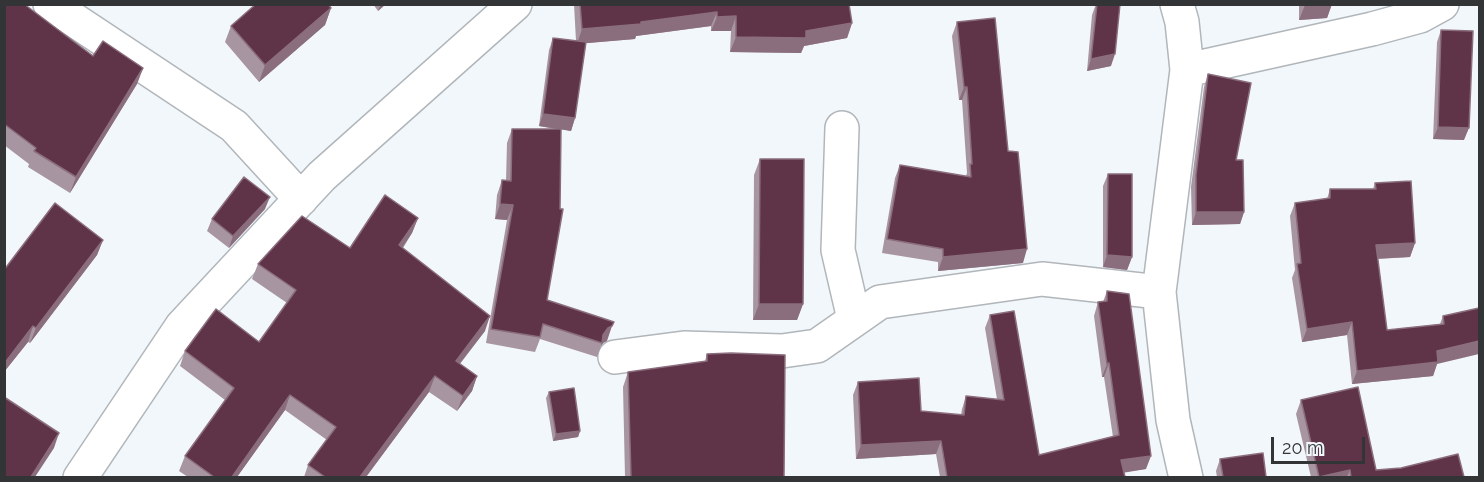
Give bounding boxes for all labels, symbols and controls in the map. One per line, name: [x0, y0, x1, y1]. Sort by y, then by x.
scale bar: [1274, 425, 1368, 463]
text: 20 m: [1282, 437, 1324, 458]

